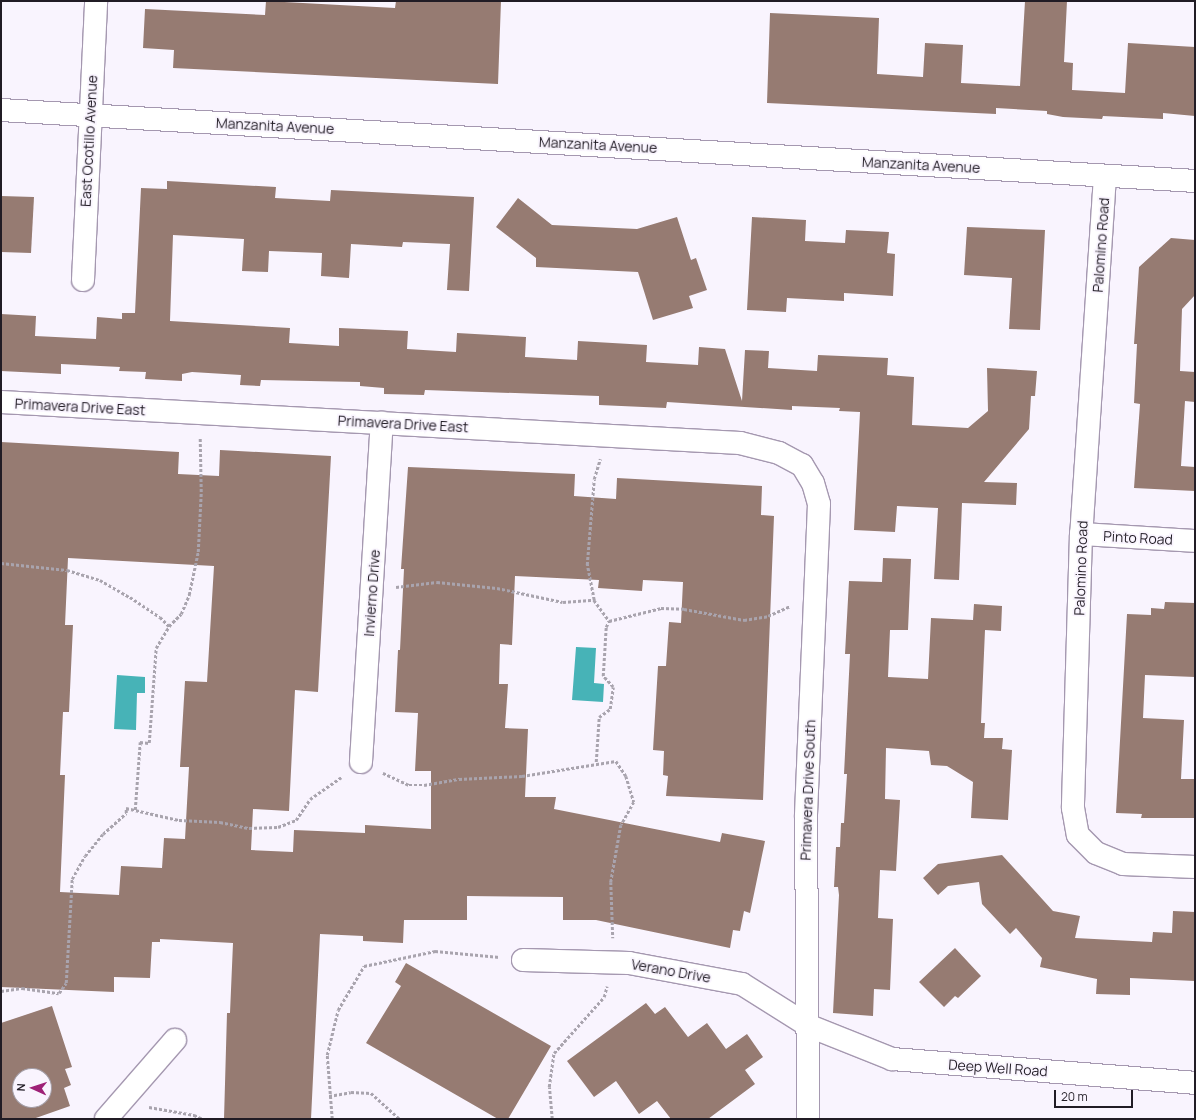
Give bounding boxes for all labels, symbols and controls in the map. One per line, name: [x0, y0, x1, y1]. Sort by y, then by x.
street label: East Ocotillo Avenue: [77, 75, 101, 207]
street label: Manzanita Avenue: [215, 115, 335, 137]
street label: Manzanita Avenue: [538, 134, 658, 156]
street label: Manzanita Avenue: [861, 154, 981, 176]
street label: Palomino Road: [1089, 197, 1113, 293]
street label: Primavera Drive East: [14, 395, 146, 419]
street label: Primavera Drive East: [337, 412, 469, 436]
street label: Palomino Road: [1071, 520, 1091, 616]
street label: Pinto Road: [1103, 528, 1173, 548]
street label: Invierno Drive: [361, 549, 383, 637]
street label: Primavera Drive South: [797, 719, 819, 861]
street label: Verano Drive: [630, 956, 712, 986]
street label: Deep Well Road: [948, 1056, 1048, 1080]
north arrow: [12, 1068, 52, 1108]
scale bar: [1056, 1082, 1135, 1108]
text: N: [13, 1083, 28, 1092]
text: 20 m: [1061, 1088, 1088, 1105]

